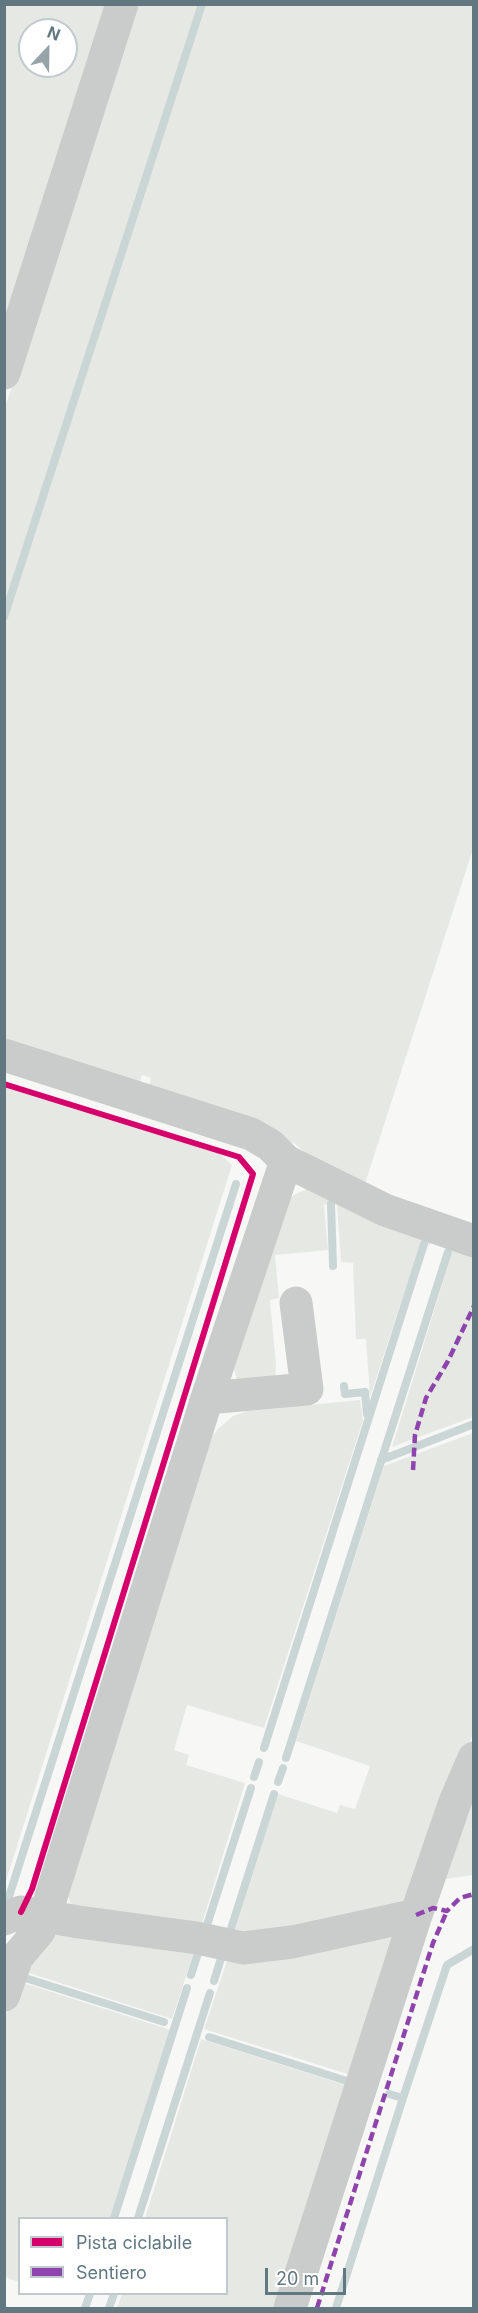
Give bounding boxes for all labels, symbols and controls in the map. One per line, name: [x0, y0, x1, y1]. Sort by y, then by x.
north arrow: [18, 18, 78, 78]
text: N: [45, 22, 63, 45]
legend: [18, 2217, 228, 2295]
text: Pista ciclabile: [76, 2232, 192, 2253]
scale bar: [268, 2256, 349, 2294]
text: Sentiero: [76, 2262, 147, 2283]
text: 20 m: [276, 2268, 319, 2289]

